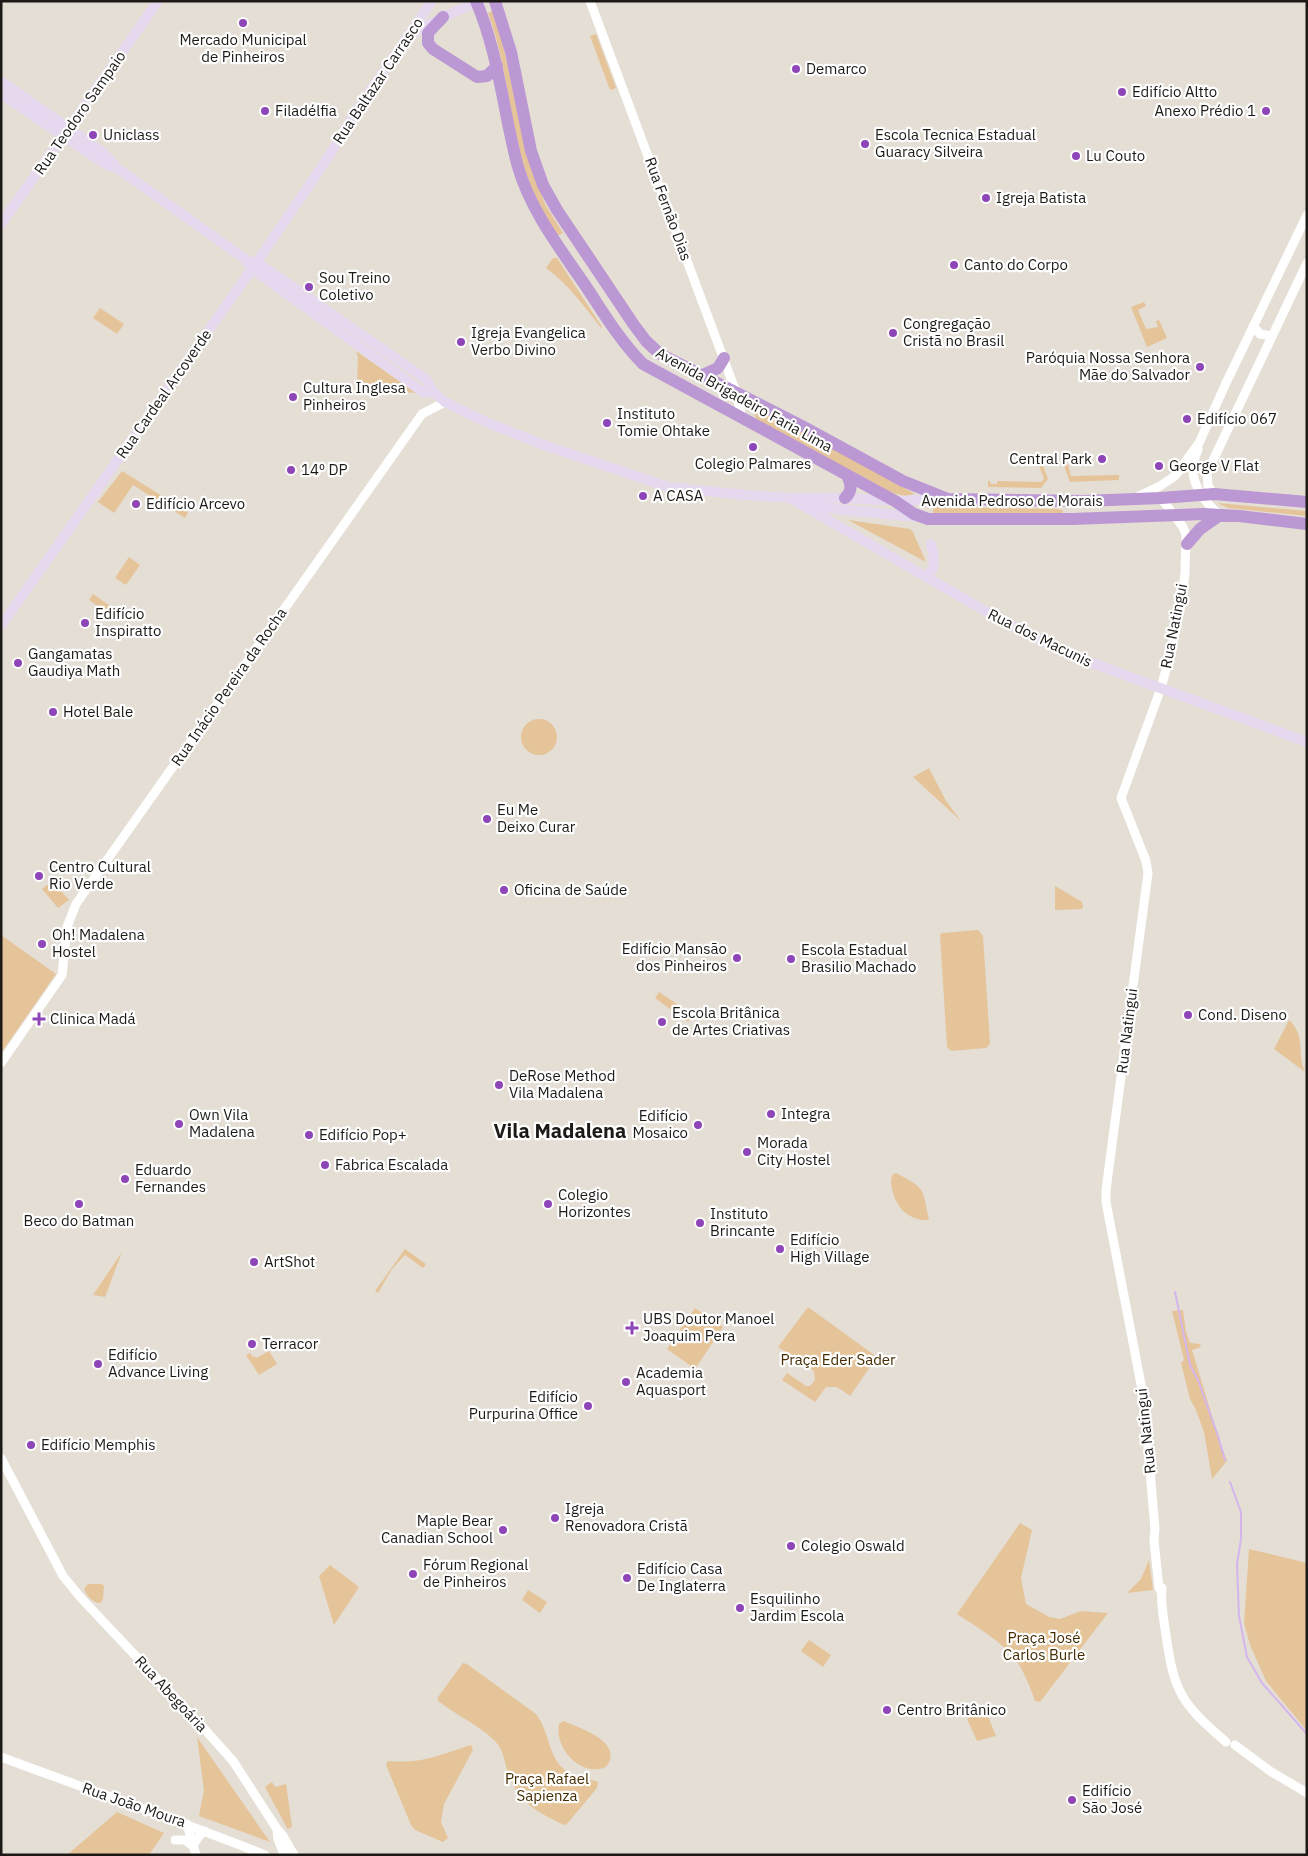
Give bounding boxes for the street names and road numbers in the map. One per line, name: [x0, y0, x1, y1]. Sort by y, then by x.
street label: Rua Baltazar Carrasco: [328, 14, 427, 147]
street label: Rua Teodoro Sampaio: [30, 47, 130, 178]
street label: Rua Fernão Dias: [641, 154, 696, 263]
street label: Rua Cardeal Arcoverde: [112, 325, 215, 462]
street label: Avenida Brigadeiro Faria Lima: [652, 343, 836, 456]
street label: Avenida Pedroso de Morais: [921, 491, 1103, 510]
street label: Rua Natingui: [1156, 582, 1191, 670]
street label: Rua Inácio Pereira da Rocha: [167, 604, 291, 770]
street label: Rua dos Macunis: [985, 604, 1095, 671]
street label: Rua Natingui: [1112, 987, 1141, 1075]
street label: Rua Natingui: [1132, 1387, 1159, 1475]
street label: Rua Abegoária: [131, 1651, 212, 1736]
street label: Rua João Moura: [80, 1778, 188, 1831]

